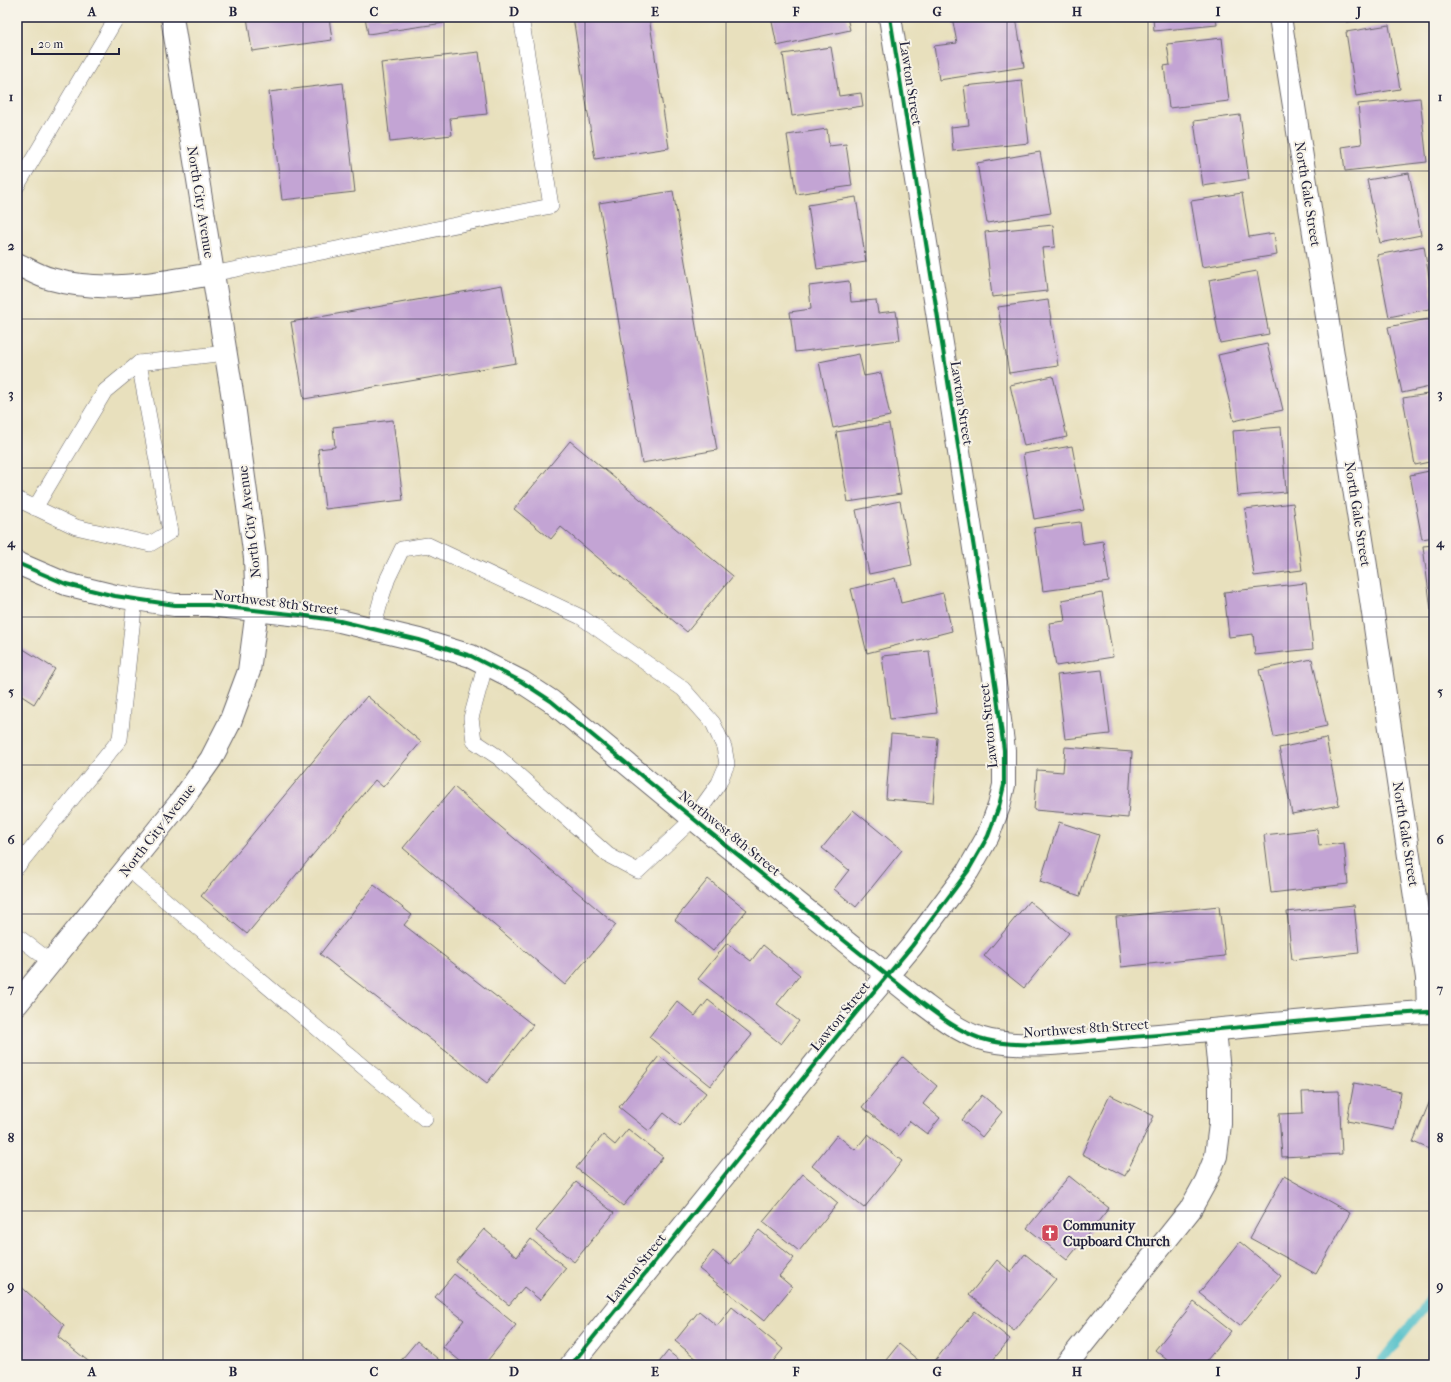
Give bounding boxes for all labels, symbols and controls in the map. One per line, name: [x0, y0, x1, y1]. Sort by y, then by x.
text: A: [87, 4, 97, 19]
text: B: [229, 4, 238, 19]
text: C: [370, 4, 379, 19]
text: D: [509, 4, 519, 19]
text: E: [651, 4, 659, 19]
text: F: [792, 4, 800, 19]
text: G: [932, 4, 942, 19]
text: H: [1072, 4, 1083, 19]
text: I: [1215, 4, 1221, 19]
text: J: [1355, 4, 1362, 20]
scale bar: [32, 30, 119, 56]
text: 20 m: [38, 37, 63, 51]
street label: Lawton Street: [895, 40, 926, 126]
text: 1: [9, 89, 14, 104]
text: 1: [1438, 89, 1443, 104]
street label: North Gale Street: [1291, 140, 1324, 248]
street label: North City Avenue: [183, 145, 218, 259]
text: 2: [8, 238, 15, 253]
text: 2: [1437, 238, 1444, 253]
street label: Lawton Street: [946, 360, 977, 446]
text: 3: [8, 386, 14, 402]
text: 3: [1437, 386, 1443, 402]
street label: North Gale Street: [1341, 460, 1374, 568]
street label: North City Avenue: [234, 465, 265, 579]
text: 4: [6, 535, 16, 551]
text: 4: [1435, 535, 1445, 551]
street label: Northwest 8th Street: [212, 586, 340, 619]
street label: Lawton Street: [976, 683, 1001, 769]
text: 5: [8, 684, 14, 699]
text: 5: [1437, 684, 1443, 699]
street label: North City Avenue: [116, 780, 199, 880]
street label: North Gale Street: [1389, 780, 1422, 888]
street label: Northwest 8th Street: [675, 787, 784, 880]
text: 6: [7, 832, 15, 847]
text: 6: [1436, 832, 1444, 847]
street label: Lawton Street: [807, 978, 874, 1055]
text: 7: [7, 981, 15, 996]
text: 7: [1436, 981, 1444, 996]
street label: Northwest 8th Street: [1023, 1016, 1150, 1041]
text: 8: [8, 1130, 15, 1145]
text: 8: [1437, 1130, 1444, 1145]
place label: Community Cupboard Church: [1063, 1217, 1171, 1250]
church icon: Community Cupboard Church: [1040, 1223, 1060, 1243]
street label: Lawton Street: [603, 1230, 670, 1307]
text: 9: [7, 1278, 15, 1294]
text: 9: [1436, 1278, 1444, 1294]
text: A: [87, 1364, 97, 1379]
text: B: [229, 1364, 238, 1379]
text: C: [370, 1364, 379, 1379]
text: D: [509, 1364, 519, 1379]
text: E: [651, 1364, 659, 1379]
text: F: [792, 1364, 800, 1379]
text: G: [932, 1364, 942, 1379]
text: H: [1072, 1364, 1083, 1379]
text: I: [1215, 1364, 1221, 1379]
text: J: [1355, 1364, 1362, 1380]

